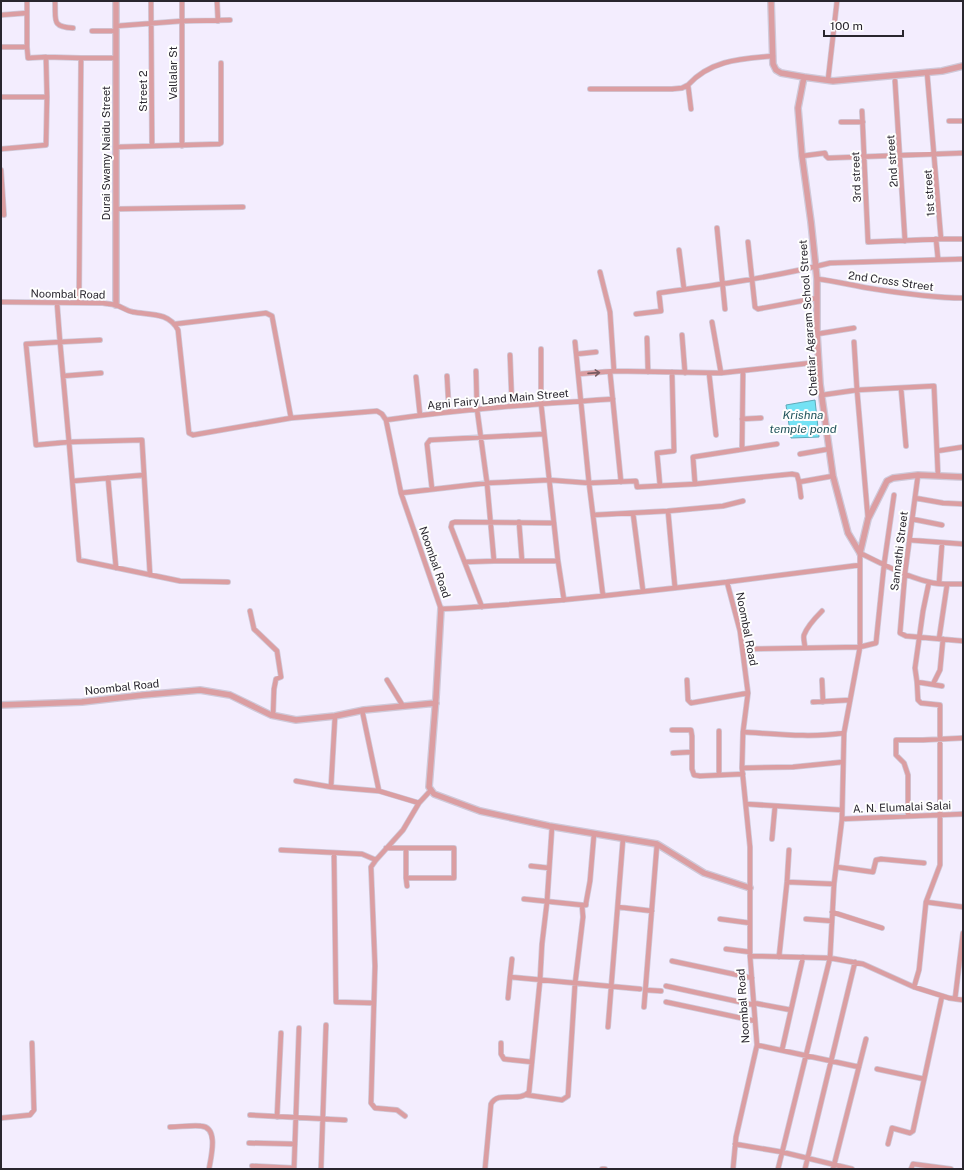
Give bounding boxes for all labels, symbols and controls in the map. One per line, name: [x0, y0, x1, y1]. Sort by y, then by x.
scale bar: [824, 12, 903, 38]
text: 100 m: [830, 19, 863, 33]
street label: Vallalar St: [167, 46, 179, 100]
street label: Street 2: [137, 70, 149, 112]
street label: Durai Swamy Naidu Street: [100, 86, 112, 220]
street label: 2nd street: [884, 134, 900, 188]
street label: 3rd street: [849, 151, 863, 203]
street label: 1st street: [921, 169, 937, 217]
street label: Chettiar Agaram School Street: [797, 239, 819, 397]
street label: 2nd Cross Street: [848, 269, 934, 293]
street label: Noombal Road: [30, 287, 106, 301]
one-way arrow: [587, 369, 600, 376]
street label: Agni Fairy Land Main Street: [427, 387, 569, 411]
water label: Krishna temple pond: [769, 408, 837, 436]
street label: Sannathi Street: [888, 511, 910, 591]
street label: Noombal Road: [417, 525, 453, 599]
street label: Noombal Road: [734, 591, 760, 667]
street label: Noombal Road: [84, 677, 160, 697]
street label: A. N. Elumalai Salai: [853, 799, 951, 815]
street label: Noombal Road: [734, 968, 752, 1044]

